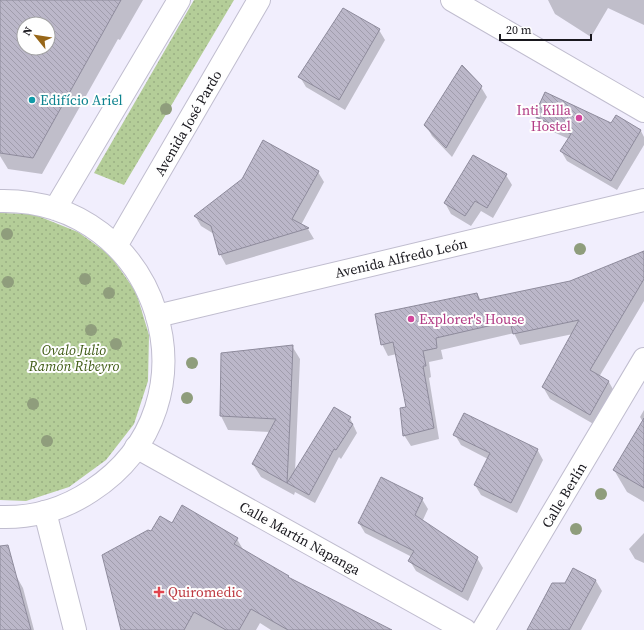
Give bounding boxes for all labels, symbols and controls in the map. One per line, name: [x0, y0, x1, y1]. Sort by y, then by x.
north arrow: [16, 16, 56, 56]
scale bar: [500, 16, 591, 42]
text: 20 m: [506, 22, 532, 38]
text: N: [19, 24, 36, 38]
street label: Avenida José Pardo: [150, 66, 227, 180]
place label: Edifício Ariel: [40, 90, 123, 110]
marker: Edifício Ariel: [27, 95, 37, 105]
place label: Inti Killa Hostel: [517, 100, 572, 136]
marker: Inti Killa Hostel: [574, 113, 584, 123]
street label: Avenida Alfredo León: [333, 233, 470, 283]
place label: Explorer's House: [419, 309, 524, 329]
marker: Explorer's House: [406, 314, 416, 324]
park label: Ovalo Julio Ramón Ribeyro: [28, 340, 119, 376]
street label: Calle Berlín: [537, 458, 592, 532]
street label: Calle Martín Napanga: [236, 496, 365, 580]
place label: Quiromedic: [168, 582, 243, 602]
marker: Quiromedic: [153, 586, 165, 598]

